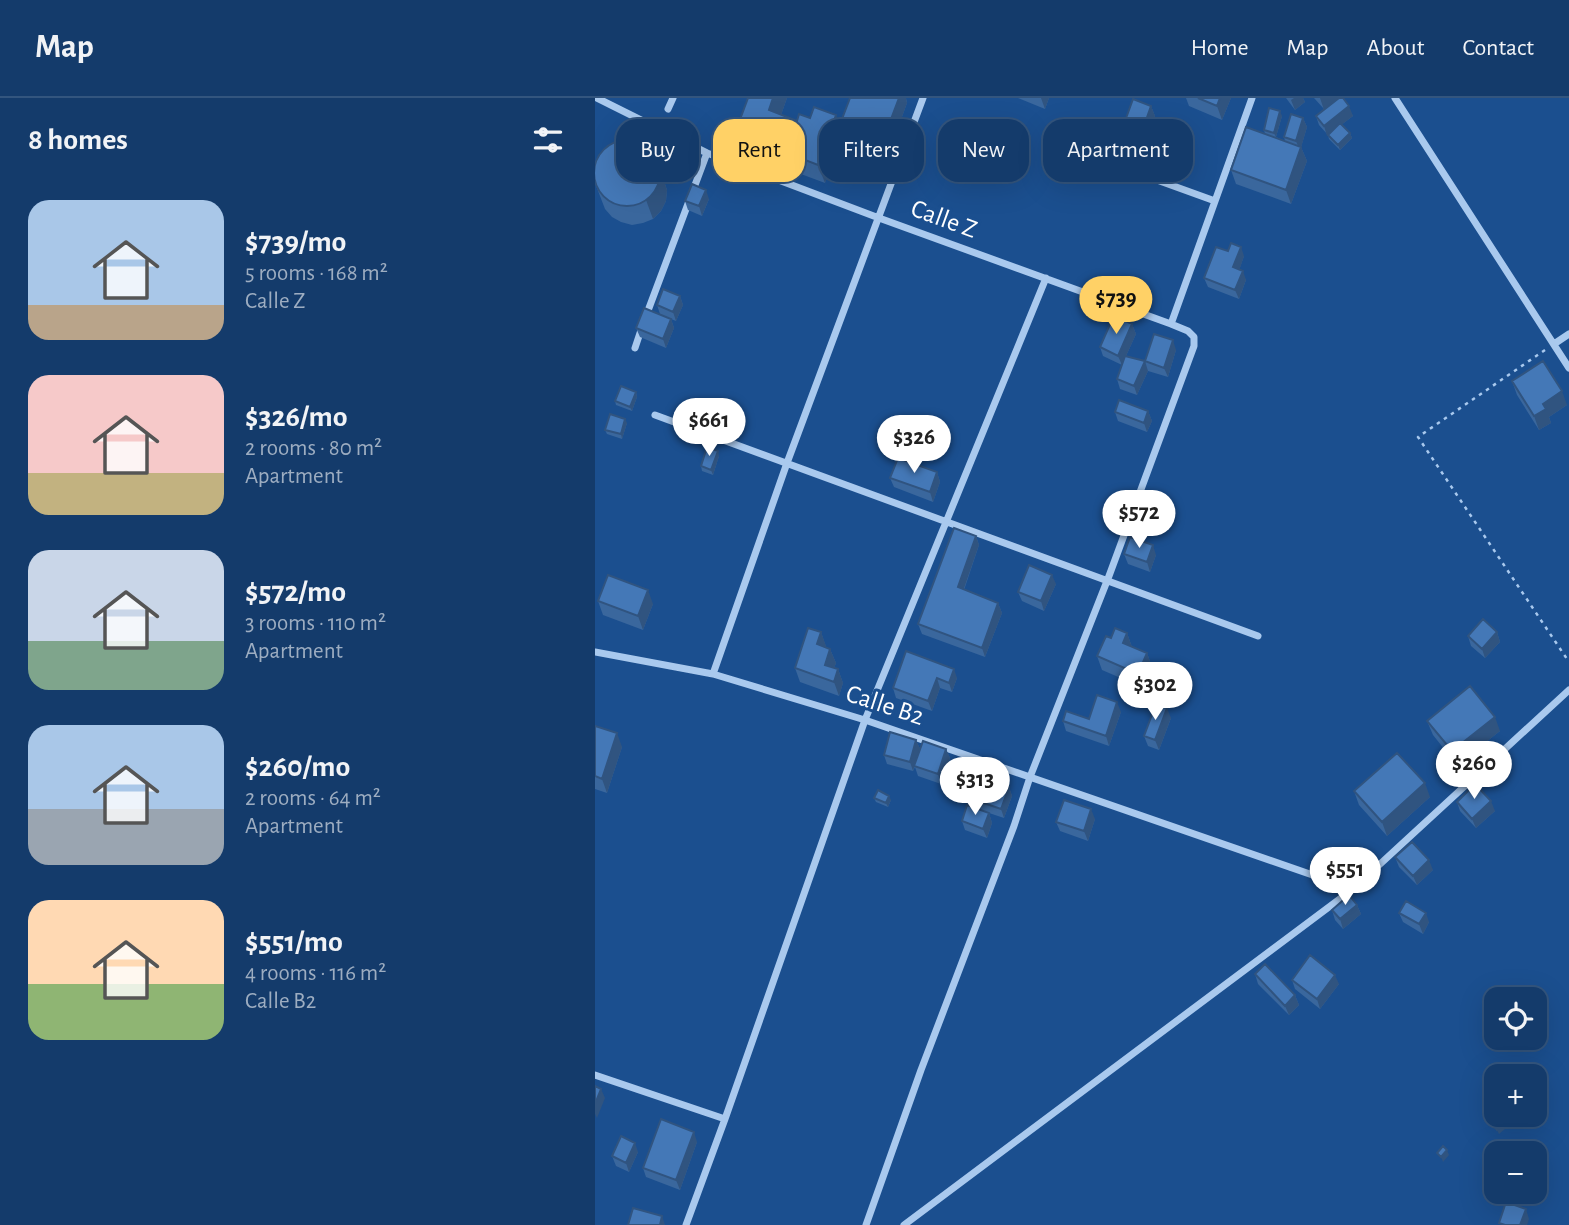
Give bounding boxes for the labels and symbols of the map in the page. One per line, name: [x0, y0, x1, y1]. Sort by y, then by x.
street label: Calle Z: [907, 195, 981, 243]
pin: $739: [1075, 276, 1157, 336]
pin: $661: [668, 398, 750, 458]
pin: $326: [873, 416, 955, 475]
pin: $572: [1098, 490, 1180, 550]
pin: $302: [1114, 662, 1196, 722]
street label: Calle B2: [843, 680, 927, 730]
pin: $260: [1433, 742, 1515, 801]
pin: $313: [934, 758, 1016, 817]
pin: $551: [1304, 848, 1386, 907]

